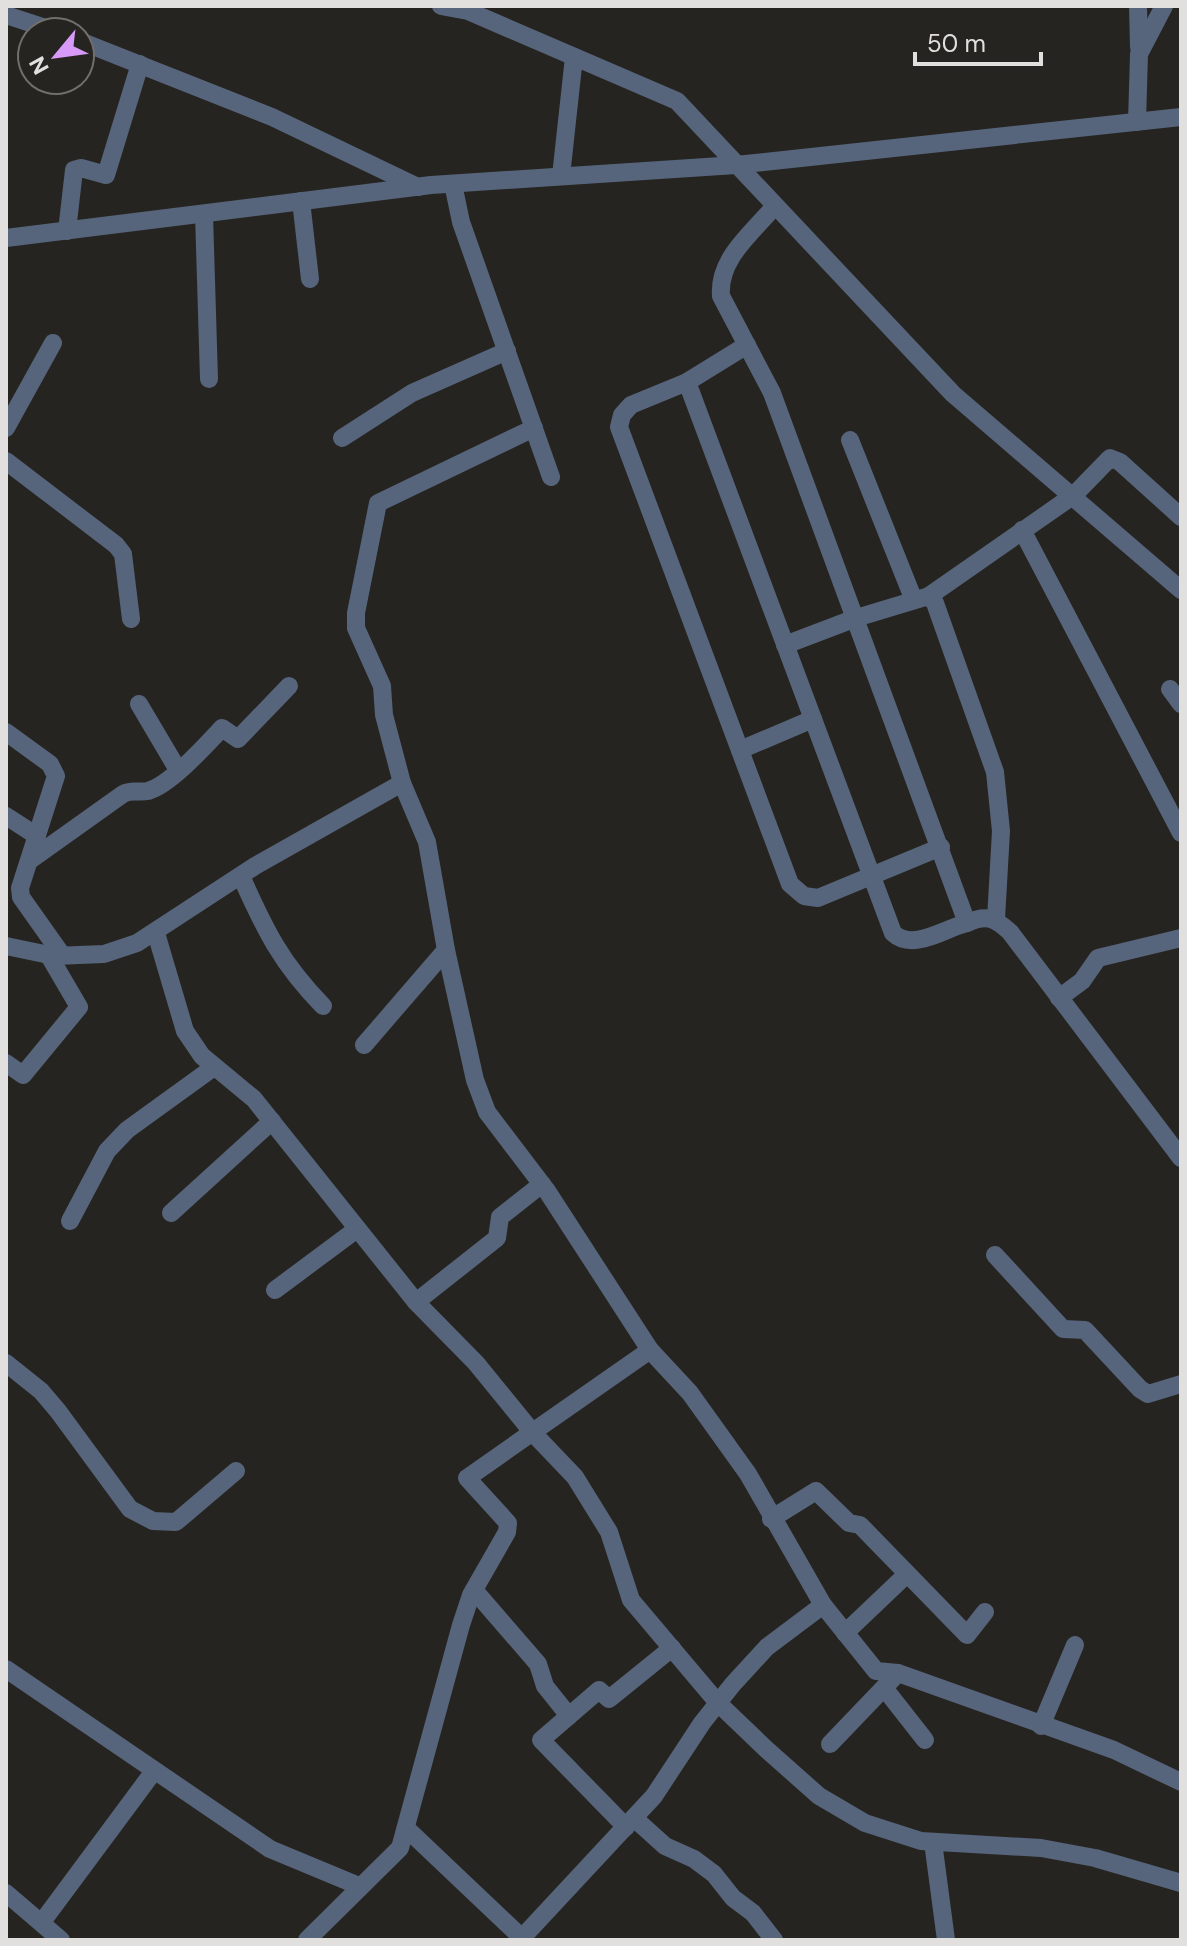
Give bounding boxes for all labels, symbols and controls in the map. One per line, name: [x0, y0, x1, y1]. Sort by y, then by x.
north arrow: [16, 16, 96, 96]
scale bar: [915, 16, 1041, 66]
text: 50 m: [927, 28, 986, 59]
text: N: [22, 51, 56, 80]

